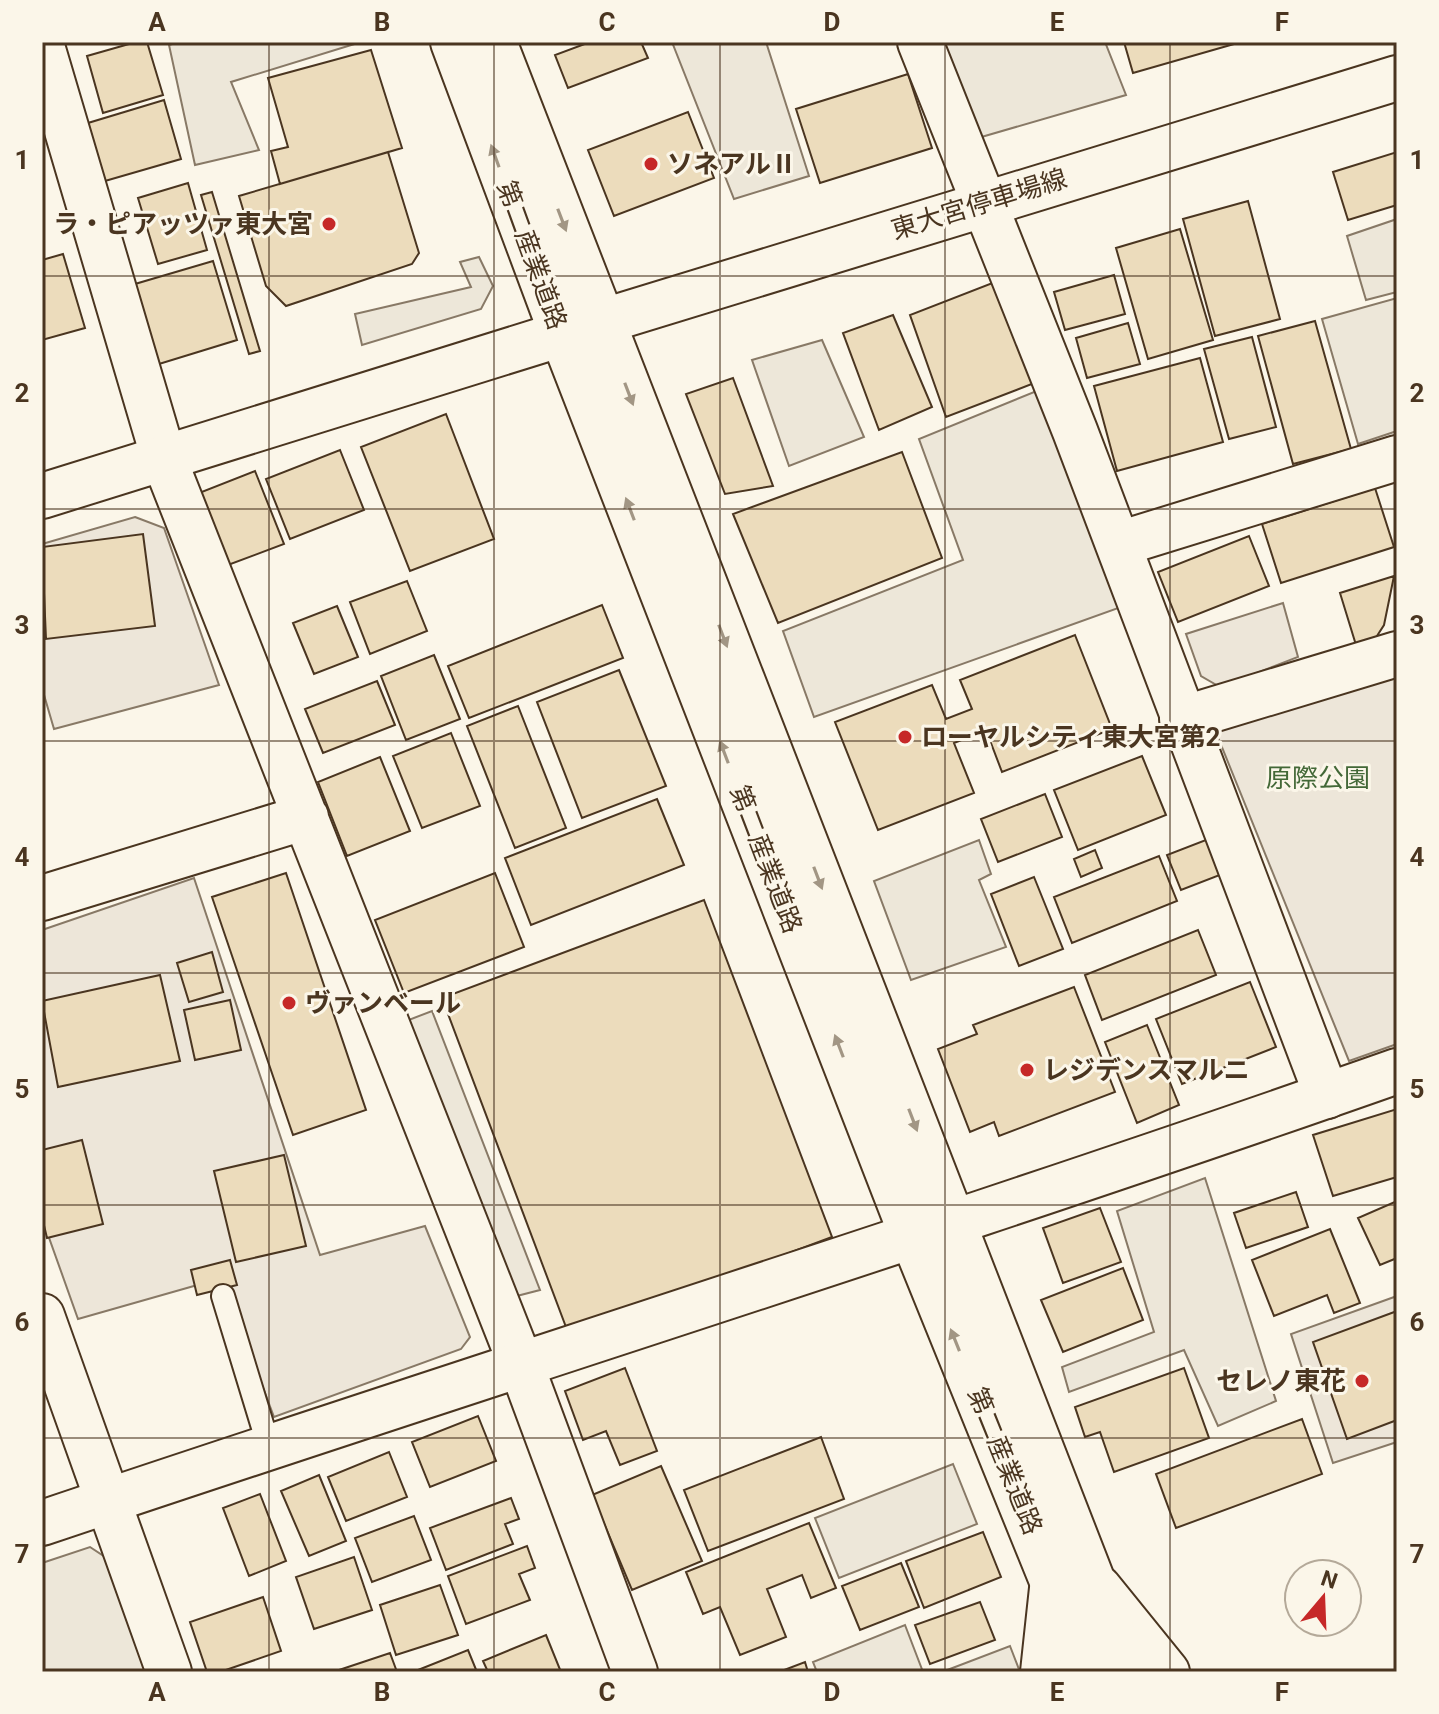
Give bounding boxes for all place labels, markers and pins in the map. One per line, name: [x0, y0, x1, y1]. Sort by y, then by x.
place label: ソネアルⅡ: [667, 149, 797, 179]
marker: ソネアルⅡ: [642, 155, 660, 173]
place label: ラ・ピアッツァ東大宮: [53, 209, 313, 239]
marker: ラ・ピアッツァ東大宮: [320, 215, 338, 233]
place label: ローヤルシティ東大宮第2: [921, 722, 1220, 752]
marker: ローヤルシティ東大宮第2: [896, 728, 914, 746]
place label: ヴァンベール: [305, 988, 461, 1018]
marker: ヴァンベール: [280, 994, 298, 1012]
place label: レジデンスマルニ: [1043, 1055, 1250, 1085]
marker: レジデンスマルニ: [1018, 1061, 1036, 1079]
place label: セレノ東花: [1216, 1366, 1346, 1396]
marker: セレノ東花: [1353, 1372, 1371, 1390]

